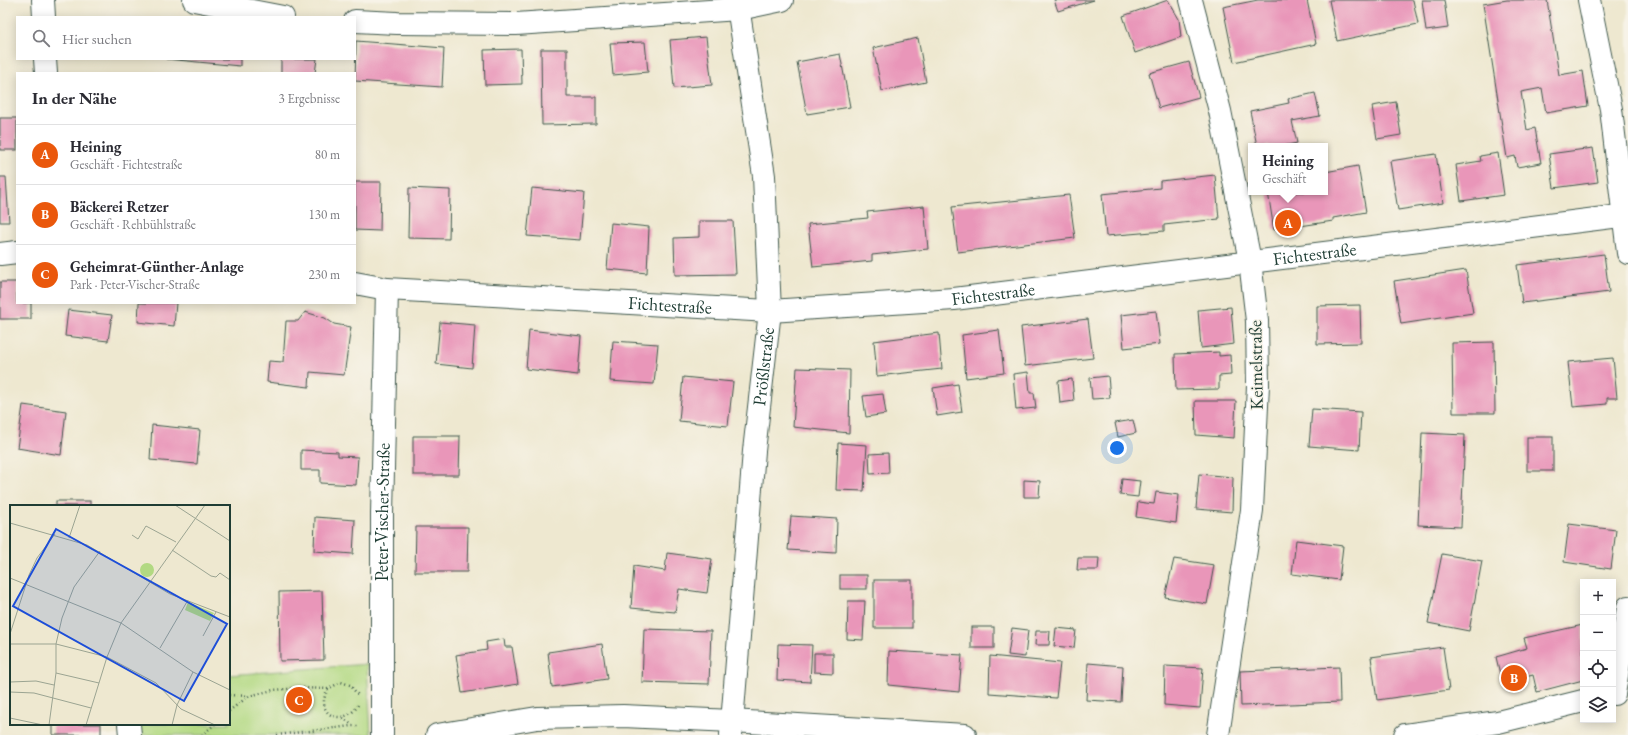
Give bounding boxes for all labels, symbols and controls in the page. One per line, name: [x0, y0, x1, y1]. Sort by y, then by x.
search box: [16, 16, 356, 60]
icon: search: [30, 27, 52, 49]
text: Hier suchen: [62, 29, 132, 48]
text: In der Nähe: [32, 87, 117, 109]
text: 3 Ergebnisse: [279, 90, 340, 107]
text: Heining: [70, 137, 122, 156]
popup: [1248, 143, 1328, 195]
text: A: [40, 146, 50, 163]
text: 80 m: [315, 146, 340, 163]
text: Heining: [1262, 151, 1314, 170]
text: Geschäft · Fichtestraße: [70, 156, 182, 173]
text: Geschäft: [1262, 170, 1306, 187]
text: Bäckerei Retzer: [70, 197, 169, 216]
text: B: [41, 206, 49, 223]
text: 130 m: [309, 206, 340, 223]
pin: A: [1275, 208, 1301, 238]
text: Geschäft · Rehbühlstraße: [70, 216, 196, 233]
street label: Fichtestraße: [1272, 237, 1358, 270]
text: Geheimrat-Günther-Anlage: [70, 257, 244, 276]
text: C: [40, 266, 50, 283]
text: 230 m: [309, 266, 340, 283]
text: Park · Peter-Vischer-Straße: [70, 276, 200, 293]
street label: Fichtestraße: [950, 277, 1036, 310]
street label: Fichtestraße: [628, 291, 712, 319]
street label: Keimelstraße: [1243, 320, 1268, 410]
street label: Prößlstraße: [747, 326, 779, 407]
your location: [1107, 438, 1127, 458]
street label: Peter-Vischer-Straße: [370, 443, 395, 581]
inset map: [10, 505, 230, 725]
map controls: [1580, 579, 1616, 723]
button: +: [1580, 579, 1616, 615]
button: −: [1580, 615, 1616, 651]
button: locate: [1580, 651, 1616, 687]
pin: B: [1501, 663, 1527, 693]
pin: C: [286, 685, 312, 715]
button: layers: [1580, 687, 1616, 723]

